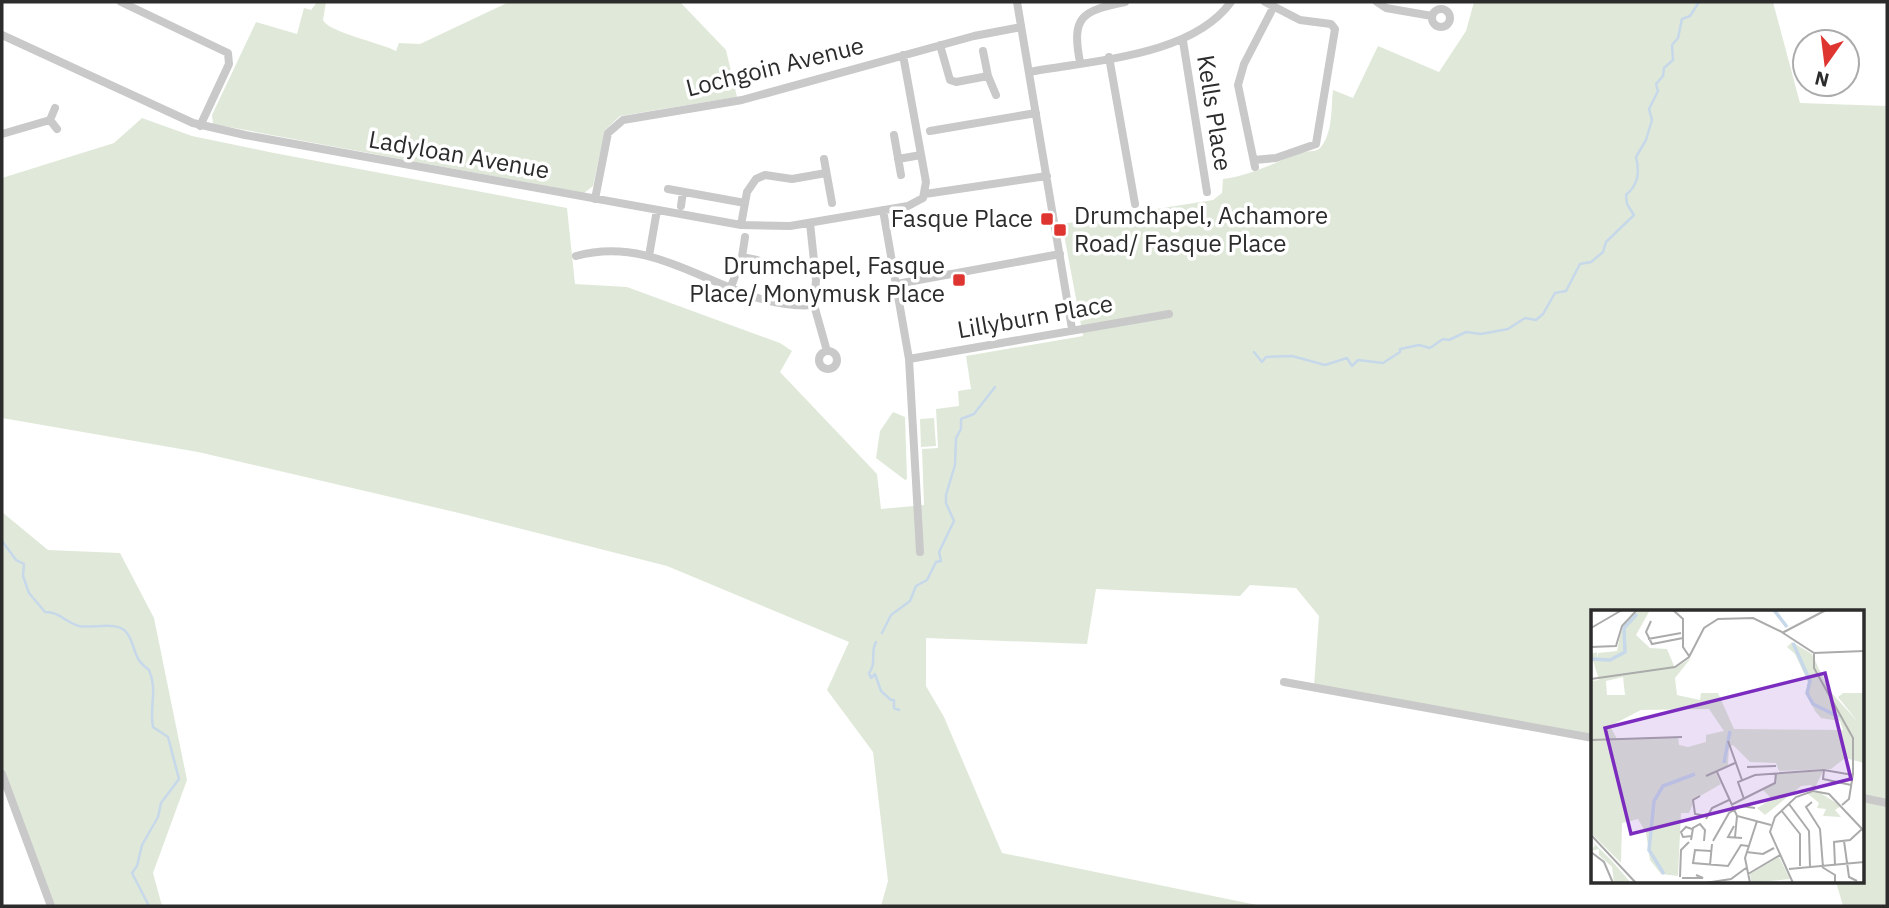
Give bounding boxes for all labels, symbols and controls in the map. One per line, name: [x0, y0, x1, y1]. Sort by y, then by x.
street label: Lochgoin Avenue: [682, 28, 867, 104]
north arrow: [1791, 28, 1861, 98]
street label: Kells Place: [1190, 53, 1240, 173]
text: N: [1812, 66, 1831, 93]
street label: Ladyloan Avenue: [366, 122, 552, 186]
place label: Drumchapel, Achamore Road/ Fasque Place: [1074, 199, 1328, 259]
place label: Fasque Place: [891, 202, 1033, 234]
marker: Fasque Place: [1039, 211, 1055, 227]
marker: Drumchapel, Achamore Road/ Fasque Place: [1052, 222, 1068, 238]
place label: Drumchapel, Fasque Place/ Monymusk Place: [689, 249, 945, 309]
marker: Drumchapel, Fasque Place/ Monymusk Place: [951, 272, 967, 288]
street label: Lillyburn Place: [955, 287, 1115, 345]
inset map: [1591, 610, 1864, 884]

